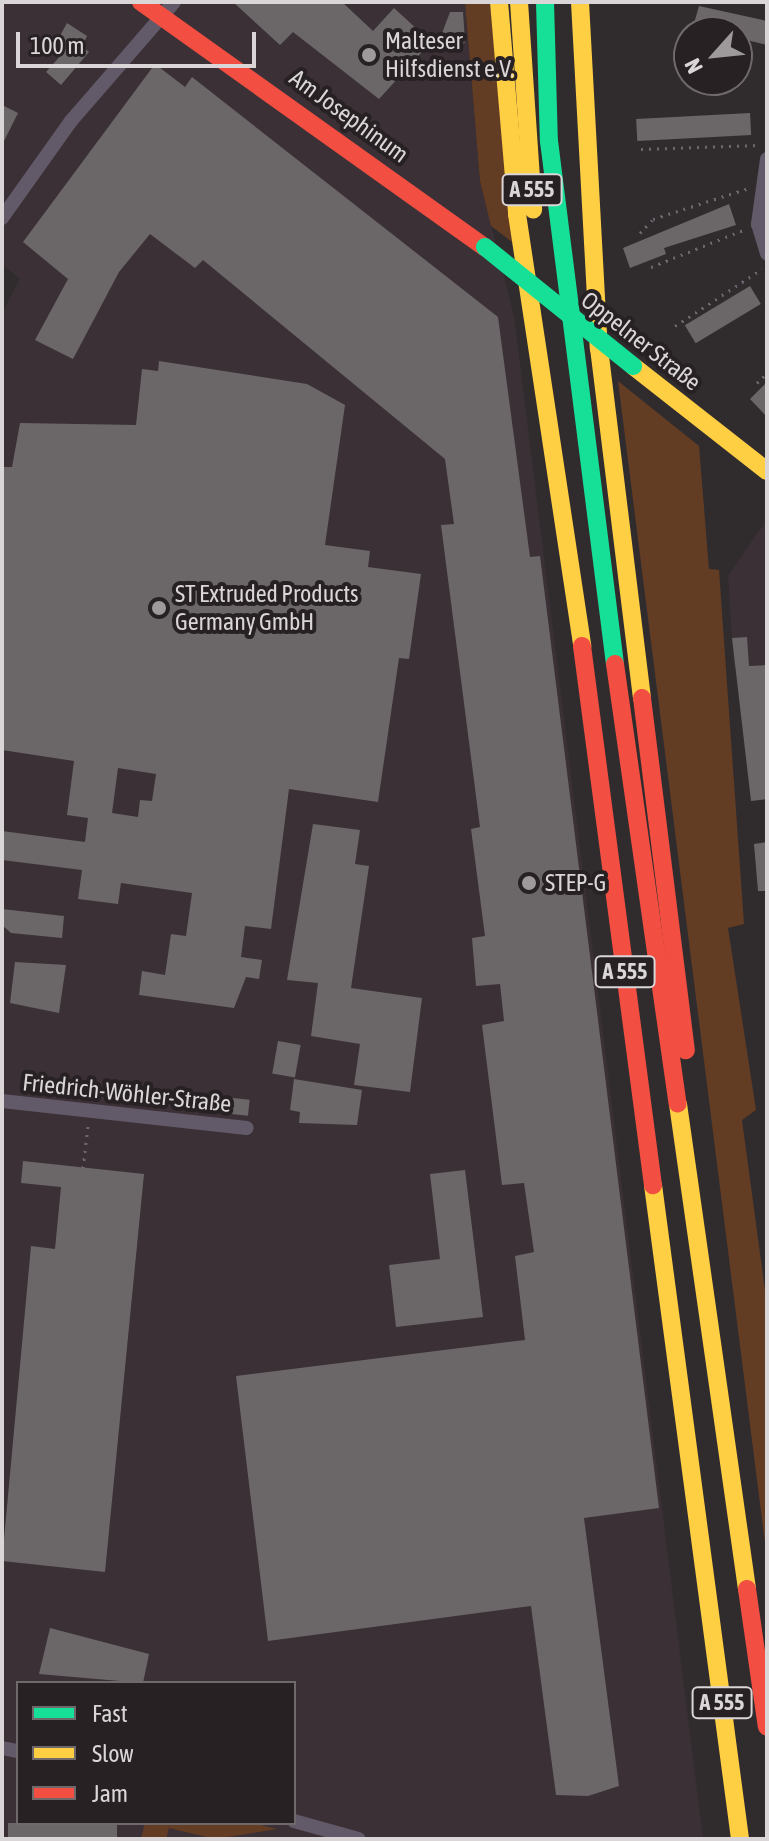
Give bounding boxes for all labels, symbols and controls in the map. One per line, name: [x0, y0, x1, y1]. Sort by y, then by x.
scale bar: [20, 16, 260, 66]
north arrow: [673, 16, 753, 96]
place label: Malteser Hilfsdienst e.V.: [385, 27, 514, 83]
text: 100 m: [30, 32, 84, 59]
marker: Malteser Hilfsdienst e.V.: [360, 46, 378, 64]
text: N: [679, 54, 708, 78]
street label: Am Josephinum: [284, 63, 414, 169]
road number: A 555: [500, 172, 564, 208]
street label: Oppelner Straße: [575, 285, 707, 397]
place label: ST Extruded Products Germany GmbH: [175, 580, 359, 636]
marker: ST Extruded Products Germany GmbH: [150, 599, 168, 617]
place label: STEP-G: [545, 869, 606, 897]
marker: STEP-G: [520, 874, 538, 892]
road number: A 555: [593, 954, 657, 990]
street label: Friedrich-Wöhler-Straße: [21, 1068, 233, 1118]
legend: [16, 1681, 296, 1825]
road number: A 555: [690, 1685, 754, 1721]
text: Fast: [92, 1700, 128, 1727]
text: Slow: [92, 1740, 134, 1767]
text: Jam: [92, 1780, 128, 1807]

